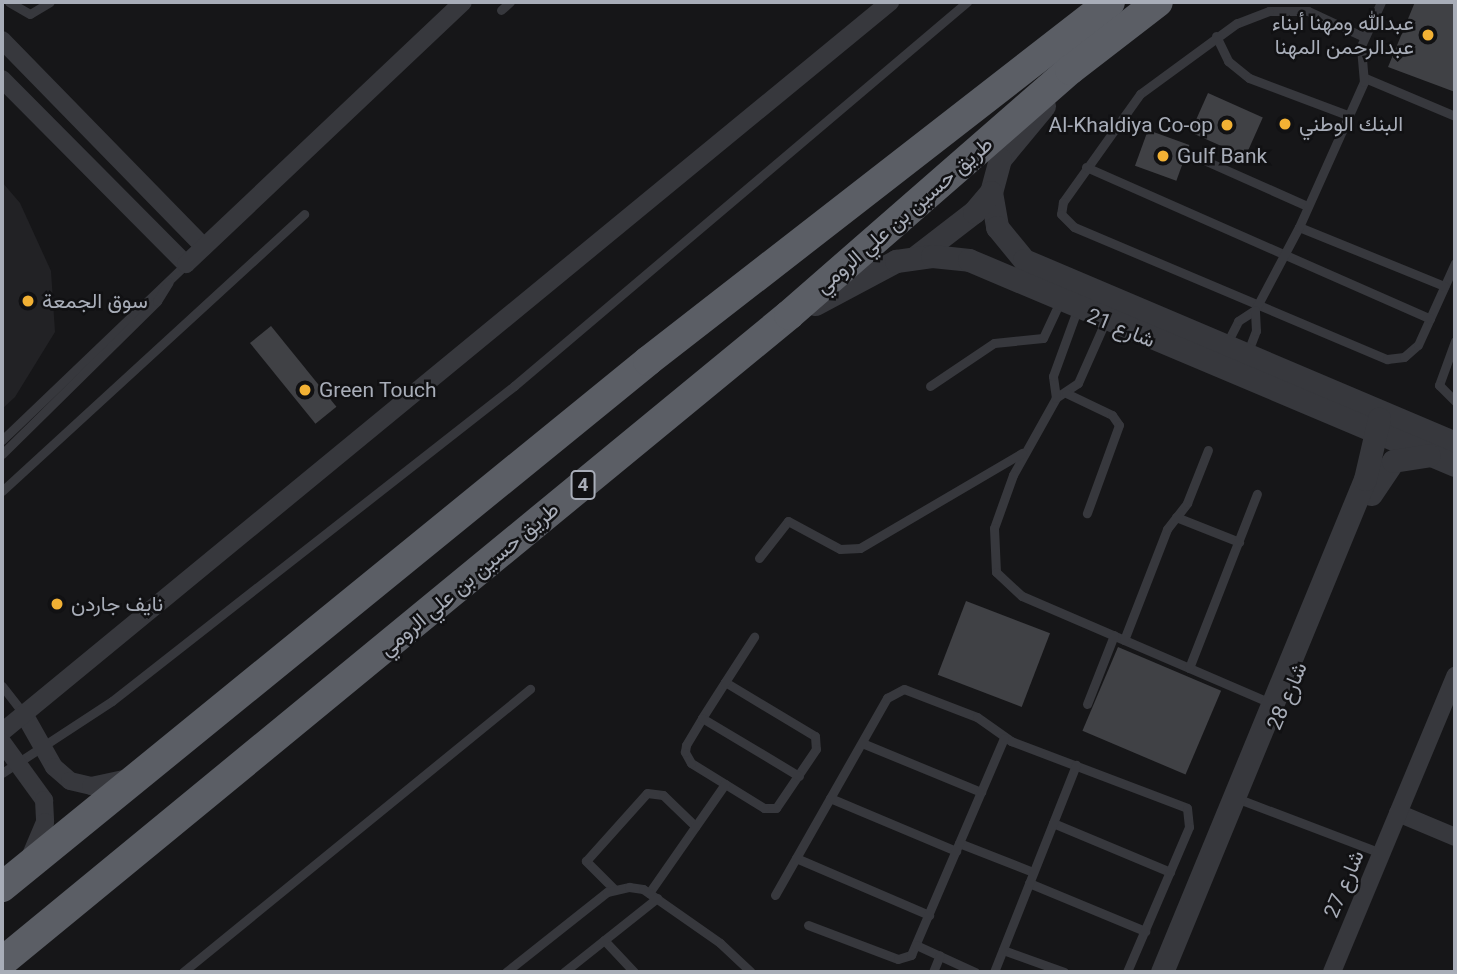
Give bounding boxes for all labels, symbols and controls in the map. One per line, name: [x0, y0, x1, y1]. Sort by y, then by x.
place label: عبدالله ومهنا أبناء عبدالرحمن المهنا: [1272, 10, 1414, 60]
marker: عبدالله ومهنا أبناء عبدالرحمن المهنا: [1420, 27, 1436, 43]
place label: البنك الوطني: [1299, 111, 1403, 137]
place label: Al-Khaldiya Co-op: [1049, 112, 1213, 138]
marker: البنك الوطني: [1277, 116, 1293, 132]
marker: Al-Khaldiya Co-op: [1219, 117, 1235, 133]
street label: طريق حسين بن علي الرومي: [810, 131, 998, 299]
place label: Gulf Bank: [1177, 143, 1267, 169]
marker: Gulf Bank: [1155, 148, 1171, 164]
place label: سوق الجمعة: [42, 288, 148, 314]
marker: سوق الجمعة: [20, 293, 36, 309]
street label: شارع 21: [1083, 303, 1159, 353]
place label: Green Touch: [319, 377, 437, 403]
marker: Green Touch: [297, 382, 313, 398]
road number: 4: [569, 470, 597, 500]
street label: طريق حسين بن علي الرومي: [374, 497, 564, 661]
place label: نايف جاردن: [71, 591, 163, 617]
marker: نايف جاردن: [49, 596, 65, 612]
street label: شارع 28: [1262, 658, 1312, 734]
street label: شارع 27: [1319, 846, 1369, 922]

